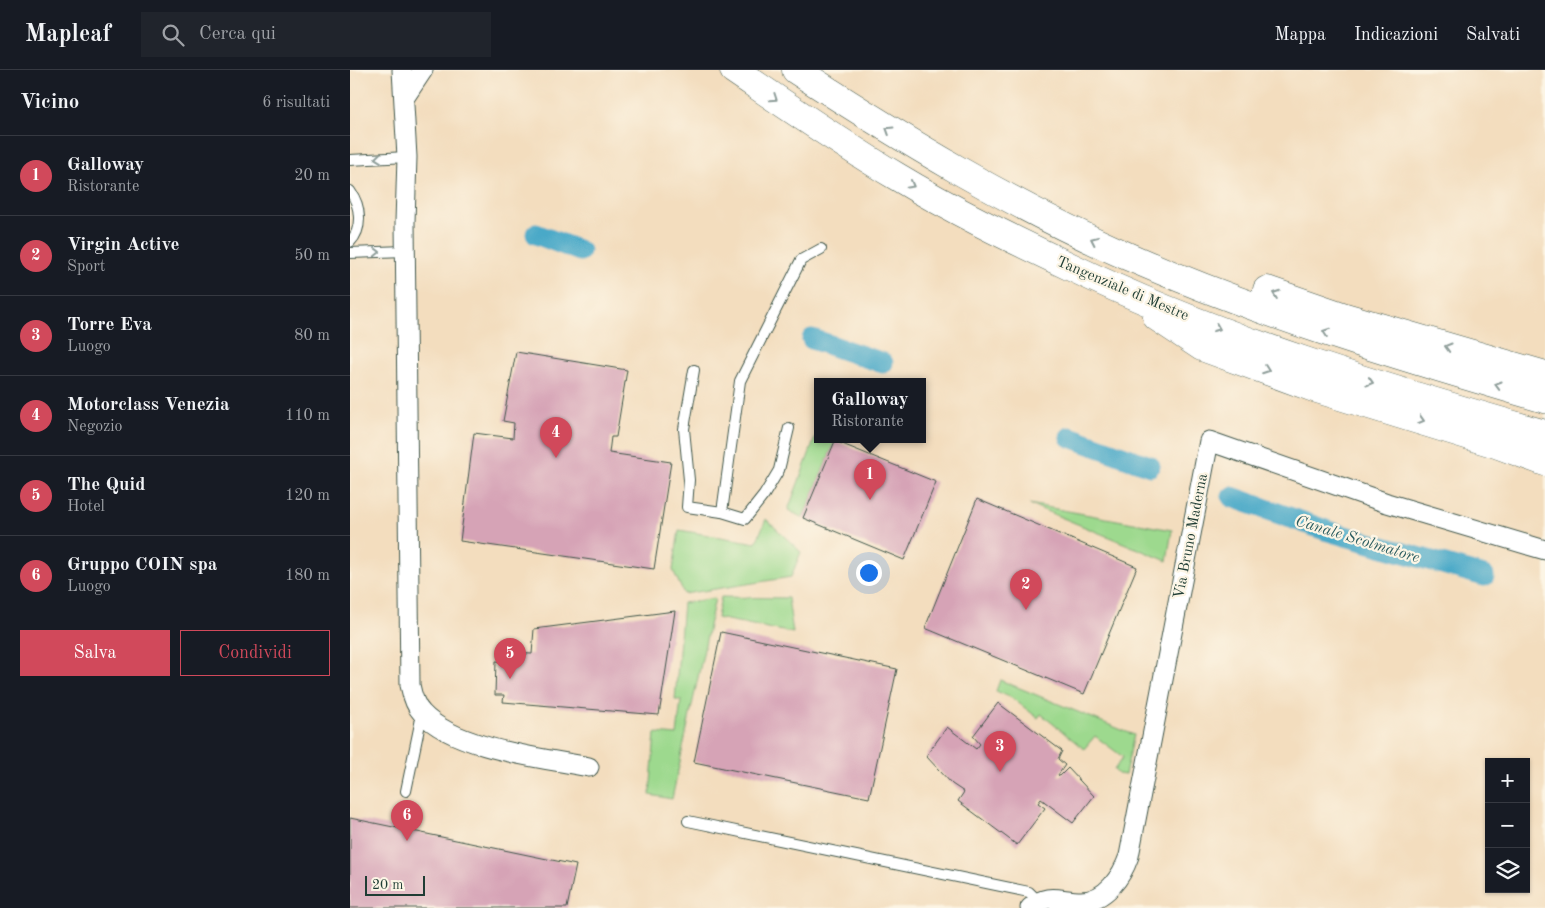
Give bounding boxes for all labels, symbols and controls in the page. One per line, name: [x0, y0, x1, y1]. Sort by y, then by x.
search box: [141, 12, 491, 57]
icon: search: [159, 21, 187, 49]
text: Mapleaf: [25, 23, 111, 47]
text: Cerca qui: [199, 25, 276, 44]
text: Mappa: [1274, 26, 1326, 44]
text: Indicazioni: [1354, 26, 1438, 44]
text: Salvati: [1466, 26, 1520, 44]
one-way arrow: [769, 91, 778, 101]
text: Vicino: [20, 92, 79, 113]
text: 6 risultati: [262, 95, 330, 111]
one-way arrow: [886, 126, 895, 136]
one-way arrow: [374, 152, 382, 163]
text: Galloway: [67, 156, 144, 175]
text: 1: [31, 168, 41, 184]
text: 20 m: [294, 168, 330, 184]
one-way arrow: [906, 178, 915, 188]
text: Ristorante: [67, 179, 139, 195]
text: Virgin Active: [67, 236, 179, 255]
one-way arrow: [1090, 236, 1099, 247]
one-way arrow: [374, 246, 382, 257]
text: 2: [31, 248, 41, 264]
text: 50 m: [294, 248, 330, 264]
street label: Tangenziale di Mestre: [1054, 255, 1191, 324]
text: Sport: [67, 259, 105, 275]
one-way arrow: [1272, 290, 1281, 300]
text: Torre Eva: [67, 316, 152, 335]
one-way arrow: [1212, 322, 1220, 332]
text: 3: [31, 328, 41, 344]
text: 80 m: [294, 328, 330, 344]
one-way arrow: [1322, 328, 1331, 338]
text: Luogo: [67, 339, 111, 355]
one-way arrow: [1444, 343, 1452, 353]
one-way arrow: [1261, 364, 1270, 374]
one-way arrow: [1365, 376, 1373, 386]
popup: [814, 378, 926, 443]
one-way arrow: [1495, 381, 1503, 391]
text: Galloway: [831, 391, 909, 410]
text: Motorclass Venezia: [67, 396, 230, 415]
text: 4: [31, 408, 41, 424]
text: 110 m: [285, 408, 330, 424]
text: Ristorante: [831, 414, 904, 430]
one-way arrow: [1416, 415, 1424, 425]
pin: 4: [540, 417, 572, 458]
text: Negozio: [67, 419, 123, 435]
pin: 1: [854, 459, 886, 500]
street label: Via Bruno Maderna: [1172, 472, 1211, 600]
text: The Quid: [67, 476, 145, 495]
text: 5: [31, 488, 41, 504]
text: 120 m: [285, 488, 330, 504]
text: Hotel: [67, 499, 105, 515]
water label: Canale Scolmatore: [1293, 513, 1422, 567]
text: Gruppo COIN spa: [67, 556, 217, 575]
your location: [856, 560, 882, 586]
text: 6: [31, 568, 41, 584]
text: 180 m: [285, 568, 330, 584]
pin: 2: [1010, 569, 1042, 610]
text: Luogo: [67, 579, 111, 595]
button: Salva: [20, 630, 170, 676]
button: Condividi: [180, 630, 330, 676]
pin: 5: [494, 638, 526, 679]
pin: 3: [984, 731, 1016, 772]
map controls: [1485, 758, 1530, 893]
button: +: [1485, 758, 1530, 803]
pin: 6: [391, 800, 423, 841]
button: −: [1485, 803, 1530, 848]
button: layers: [1485, 848, 1530, 893]
scale bar: [365, 873, 425, 896]
text: 20 m: [372, 878, 403, 892]

